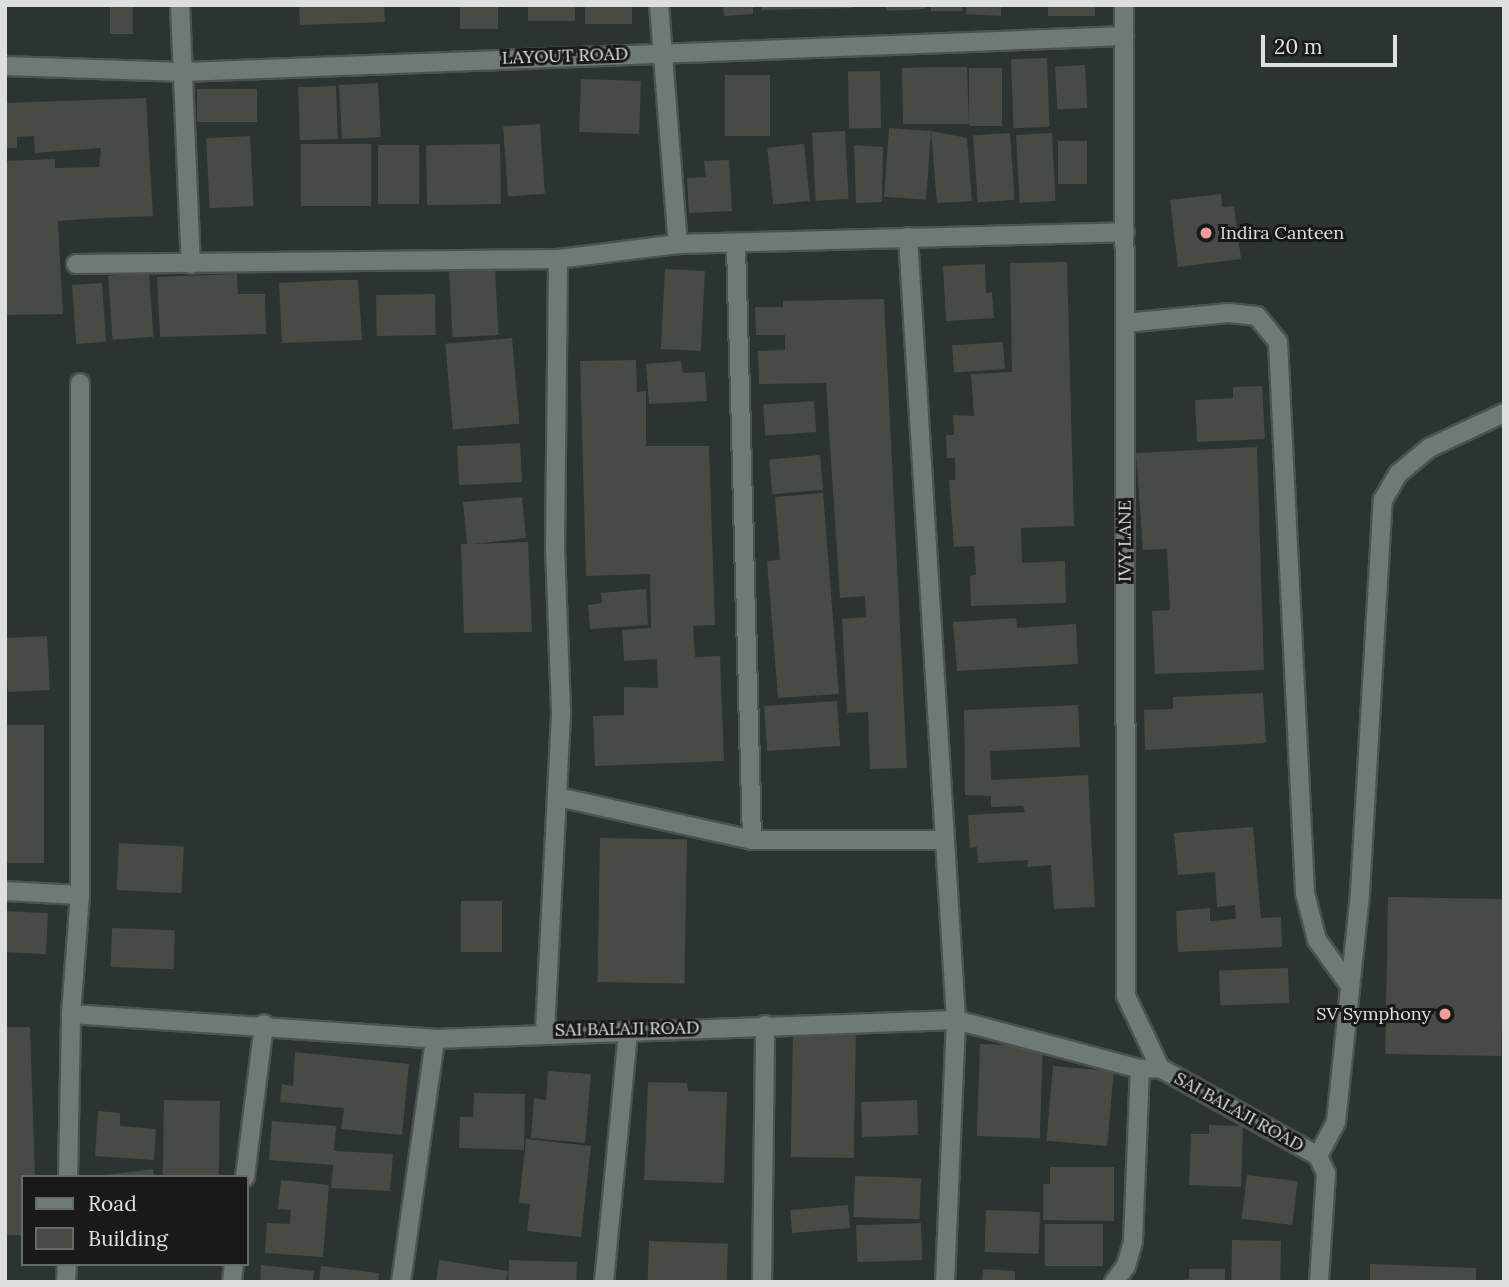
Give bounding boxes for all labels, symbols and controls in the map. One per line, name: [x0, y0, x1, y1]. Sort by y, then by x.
scale bar: [1264, 21, 1400, 65]
text: 20 m: [1274, 33, 1323, 60]
street label: LAYOUT ROAD: [501, 43, 629, 69]
place label: Indira Canteen: [1220, 222, 1344, 244]
marker: Indira Canteen: [1198, 225, 1214, 241]
street label: IVY LANE: [1114, 500, 1136, 582]
place label: SV Symphony: [1316, 1003, 1431, 1025]
marker: SV Symphony: [1437, 1006, 1453, 1022]
street label: SAI BALAJI ROAD: [555, 1017, 699, 1041]
street label: SAI BALAJI ROAD: [1171, 1068, 1307, 1156]
legend: [21, 1175, 248, 1266]
text: Road: [88, 1190, 137, 1217]
text: Building: [88, 1225, 168, 1252]

